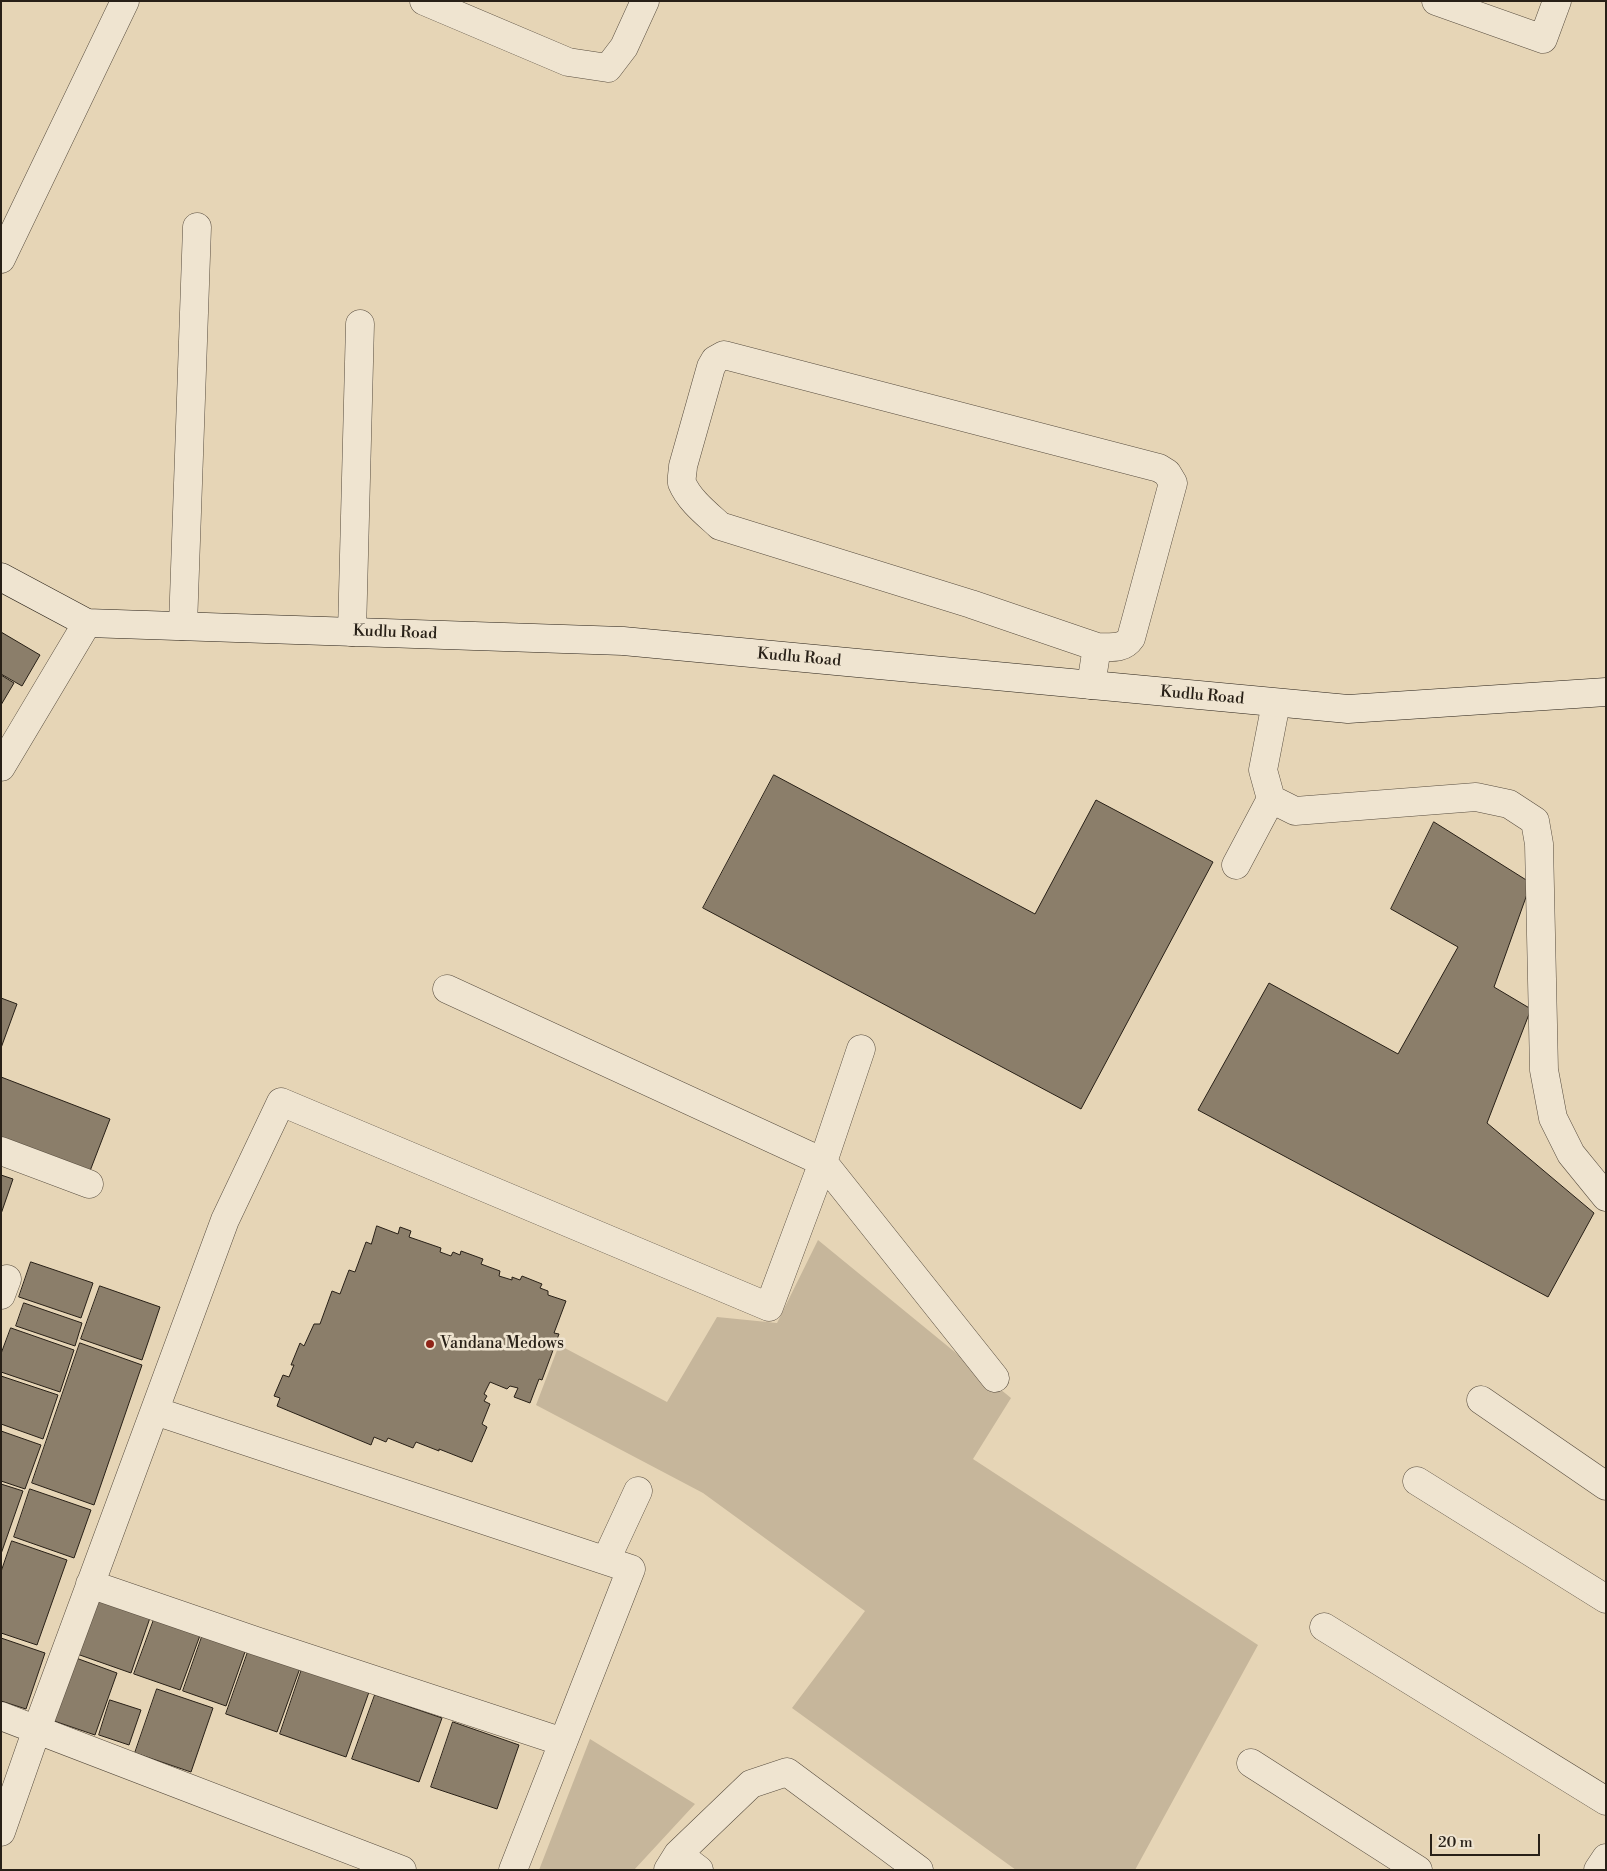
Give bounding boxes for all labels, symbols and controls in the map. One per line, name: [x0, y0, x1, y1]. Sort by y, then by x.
street label: Kudlu Road: [352, 622, 438, 644]
street label: Kudlu Road: [756, 645, 842, 671]
street label: Kudlu Road: [1159, 683, 1245, 709]
place label: Vandana Medows: [440, 1334, 564, 1354]
marker: Vandana Medows: [424, 1338, 436, 1350]
scale bar: [1432, 1824, 1542, 1856]
text: 20 m: [1438, 1833, 1473, 1852]

